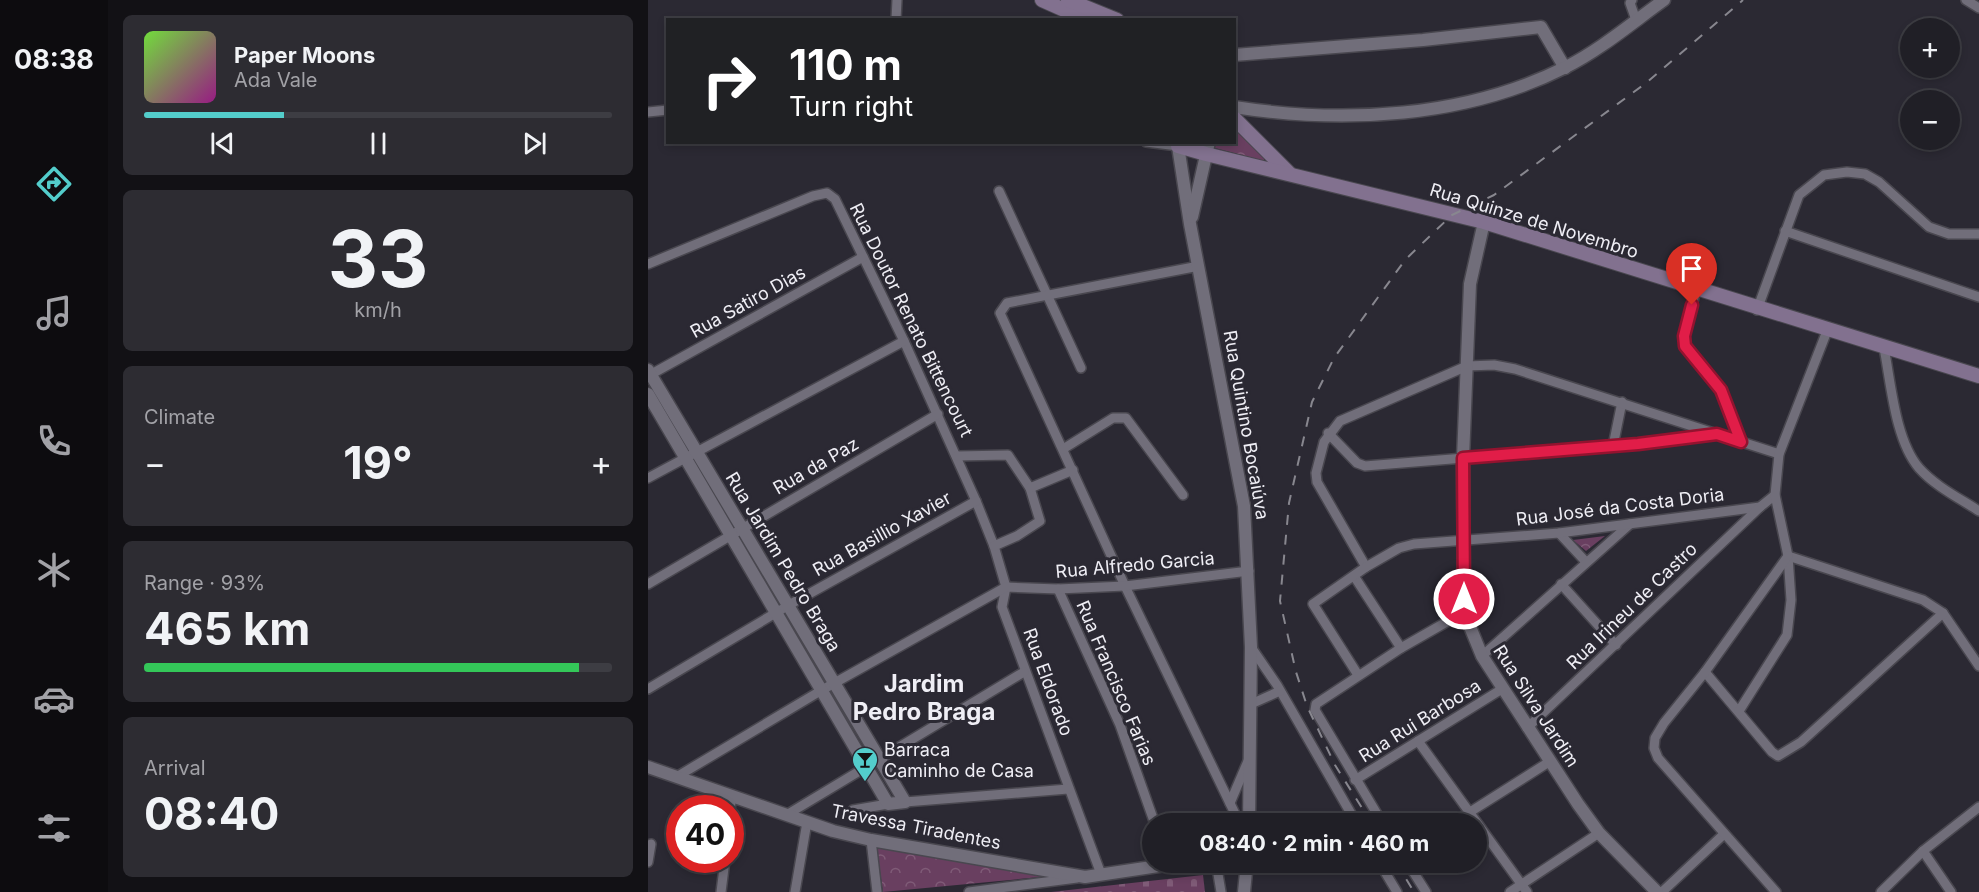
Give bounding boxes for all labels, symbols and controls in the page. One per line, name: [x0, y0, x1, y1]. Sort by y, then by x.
map controls: [1900, 18, 1960, 150]
button: +: [1900, 18, 1960, 78]
text: 110 m: [789, 39, 902, 90]
text: Paper Moons: [234, 42, 375, 68]
icon: right: [690, 42, 768, 120]
text: 08:38: [14, 43, 94, 76]
text: Ada Vale: [234, 68, 317, 92]
text: Turn right: [789, 90, 913, 123]
button: −: [1900, 90, 1960, 150]
icon: previous: [206, 127, 239, 160]
icon: pause: [362, 127, 395, 160]
icon: next: [518, 127, 551, 160]
icon: directions: [33, 163, 75, 205]
street label: Rua Quinze de Novembro: [1427, 179, 1641, 262]
street label: Rua Doutor Renato Bittencourt: [846, 200, 977, 440]
text: 33: [328, 211, 428, 306]
pin: [1666, 243, 1717, 305]
icon: arrive: [1675, 252, 1708, 285]
street label: Rua Satiro Dias: [686, 261, 809, 342]
icon: music: [33, 292, 75, 334]
text: km/h: [354, 298, 402, 322]
street label: Rua Quintino Bocaiúva: [1219, 329, 1273, 521]
text: Climate: [144, 405, 215, 429]
icon: phone: [33, 420, 75, 462]
street label: Rua da Paz: [769, 433, 862, 498]
text: 19°: [343, 435, 413, 490]
text: −: [144, 443, 166, 483]
text: +: [590, 443, 612, 483]
street label: Rua Jardim Pedro Braga: [722, 468, 845, 655]
street label: Rua José da Costa Doria: [1515, 483, 1725, 530]
street label: Rua Basillio Xavier: [809, 487, 955, 580]
street label: Rua Irineu de Castro: [1562, 538, 1701, 673]
street label: Rua Alfredo Garcia: [1055, 547, 1215, 582]
icon: climate: [33, 549, 75, 591]
position arrow: [1432, 567, 1496, 631]
text: Range · 93%: [144, 571, 265, 595]
street label: Rua Francisco Farias: [1072, 597, 1161, 768]
text: 465 km: [144, 601, 310, 656]
street label: Rua Eldorado: [1019, 625, 1078, 739]
street label: Rua Silva Jardim: [1489, 641, 1584, 771]
district label: Jardim Pedro Braga: [853, 669, 995, 726]
street label: Rua Rui Barbosa: [1355, 675, 1484, 766]
icon: car: [33, 678, 75, 720]
place label: Barraca Caminho de Casa: [884, 739, 1034, 781]
bar icon: Barraca Caminho de Casa: [850, 745, 880, 783]
text: Arrival: [144, 756, 206, 780]
text: 08:40: [144, 786, 279, 841]
speed limit sign: 40: [666, 795, 744, 873]
street label: Travessa Tiradentes: [829, 800, 1003, 853]
icon: filters: [33, 807, 75, 849]
text: 08:40 · 2 min · 460 m: [1200, 830, 1429, 856]

